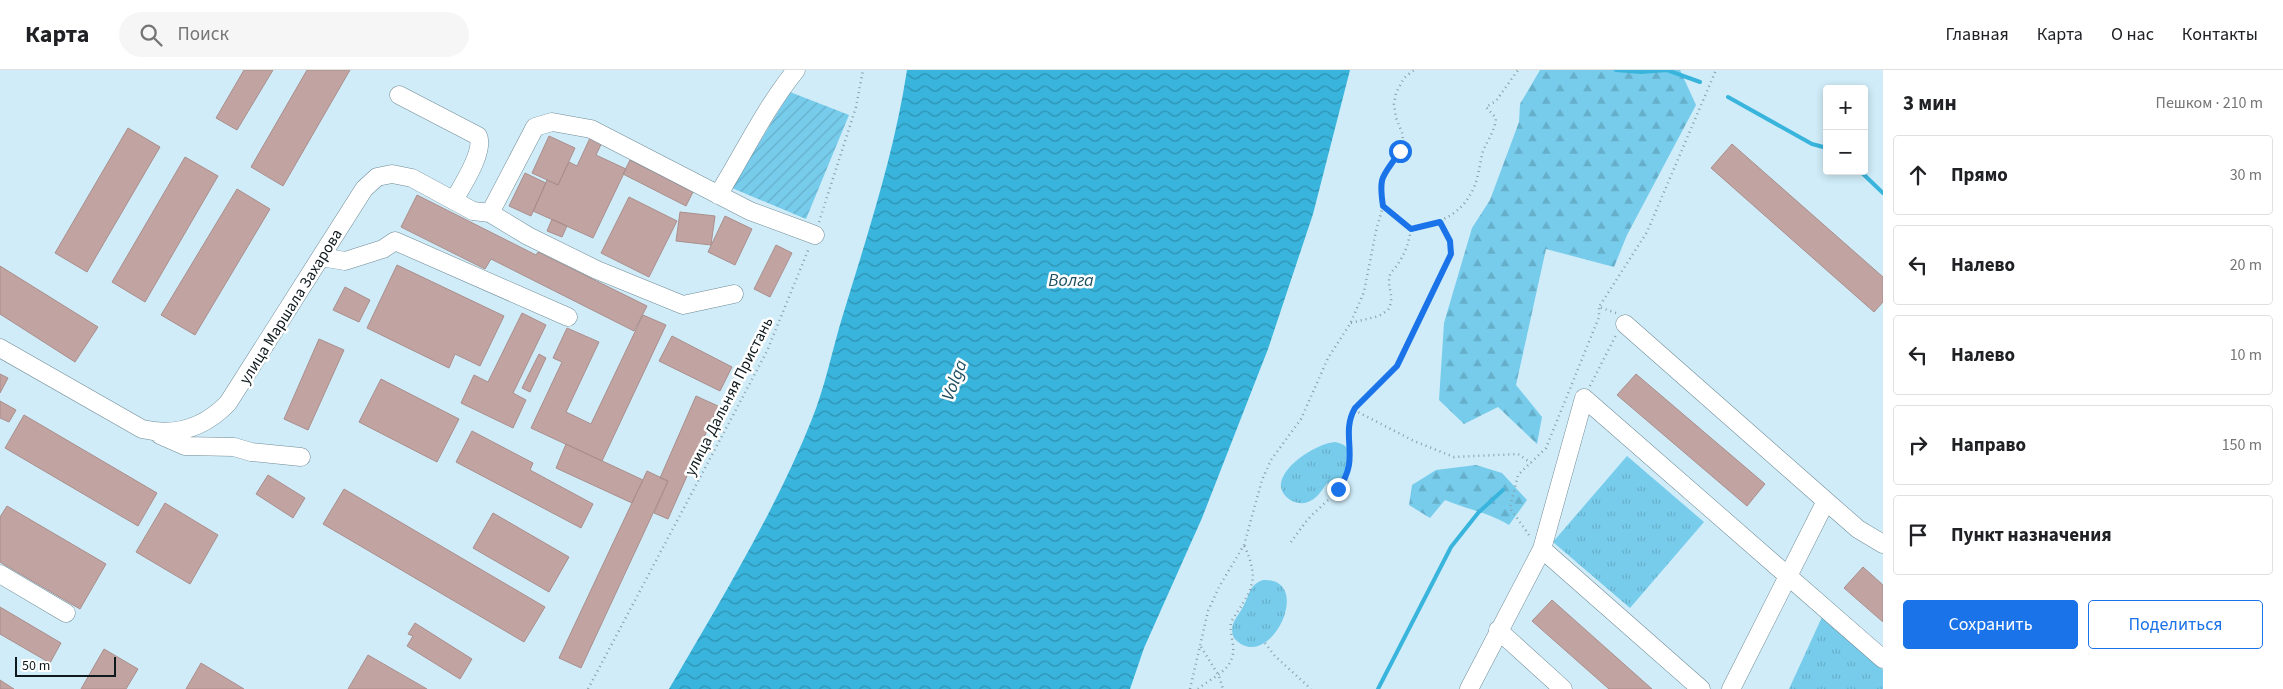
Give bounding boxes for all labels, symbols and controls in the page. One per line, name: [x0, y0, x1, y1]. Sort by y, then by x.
search box: [119, 12, 469, 57]
text: Карта: [25, 17, 89, 52]
icon: search: [137, 21, 165, 49]
text: Поиск: [177, 21, 229, 48]
text: Главная: [1946, 22, 2009, 47]
text: Карта: [2037, 22, 2083, 47]
text: О нас: [2111, 22, 2154, 47]
text: Контакты: [2182, 22, 2258, 47]
map controls: [1823, 85, 1868, 175]
button: +: [1823, 85, 1868, 130]
text: 3 мин: [1903, 88, 1957, 118]
text: Пешком · 210 m: [2156, 92, 2263, 114]
button: −: [1823, 130, 1868, 175]
route start: [1389, 140, 1412, 163]
icon: ahead: [1904, 161, 1932, 189]
text: Прямо: [1951, 162, 2008, 189]
text: 30 m: [2230, 164, 2262, 186]
street label: улица Маршала Захарова: [234, 225, 348, 388]
icon: left: [1904, 251, 1932, 279]
text: Налево: [1951, 252, 2015, 279]
text: 20 m: [2230, 254, 2262, 276]
water label: Волга: [1048, 268, 1094, 293]
street label: улица Дальняя Пристань: [679, 313, 779, 480]
icon: left: [1904, 341, 1932, 369]
text: Налево: [1951, 342, 2015, 369]
text: 10 m: [2230, 344, 2262, 366]
water label: Volga: [935, 356, 974, 404]
icon: right: [1904, 431, 1932, 459]
text: Направо: [1951, 432, 2026, 459]
text: 150 m: [2222, 434, 2262, 456]
route end: [1327, 478, 1350, 501]
icon: arrive: [1904, 521, 1932, 549]
text: Пункт назначения: [1951, 522, 2112, 549]
button: Сохранить: [1903, 600, 2078, 649]
button: Поделиться: [2088, 600, 2263, 649]
scale bar: [15, 654, 116, 677]
text: 50 m: [22, 656, 50, 676]

